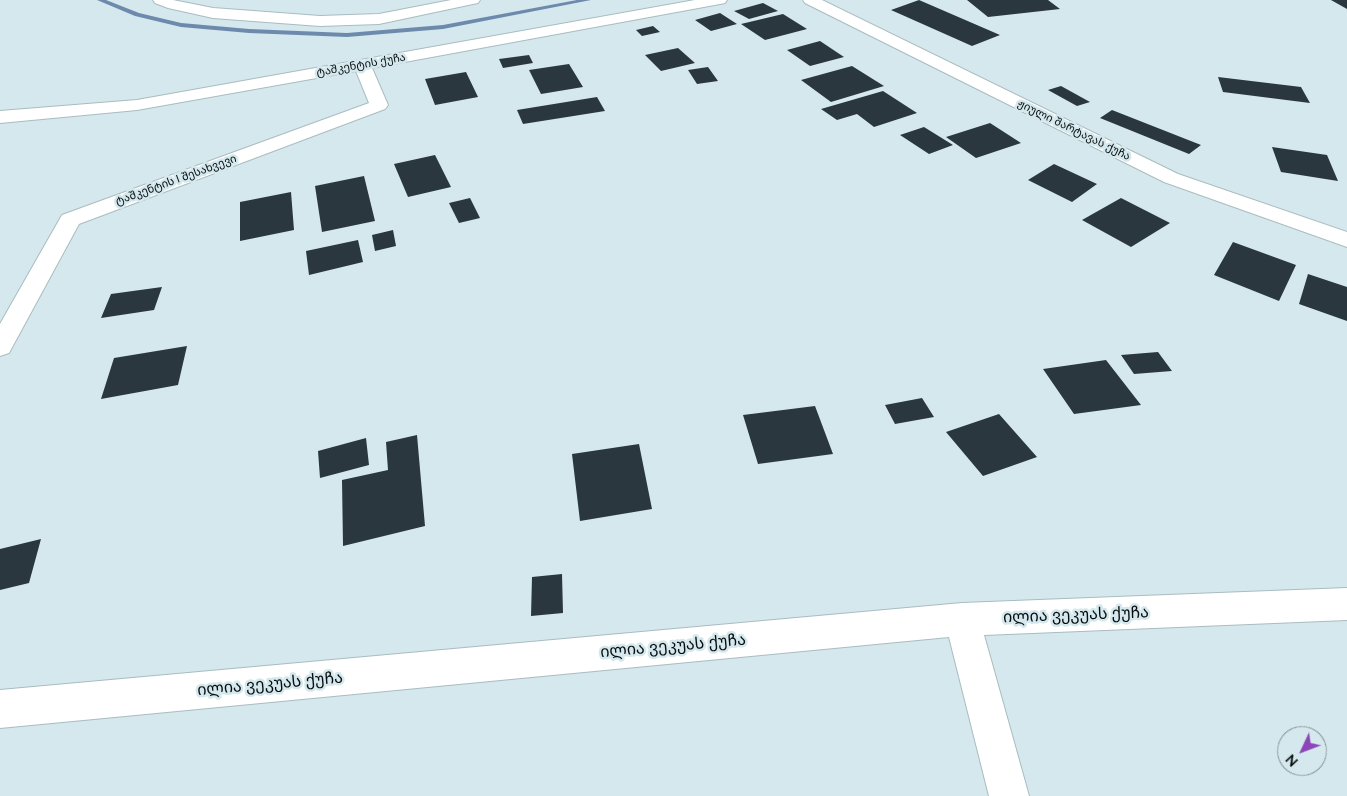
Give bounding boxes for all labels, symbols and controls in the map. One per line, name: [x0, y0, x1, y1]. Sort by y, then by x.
street label: ტაშკენტის ქუჩა: [315, 51, 407, 79]
street label: ჟიული შარტავას ქუჩა: [1015, 97, 1133, 163]
street label: ტაშკენტის I შესახვევი: [114, 152, 238, 208]
street label: ილია ვეკუას ქუჩა: [1003, 603, 1149, 627]
street label: ილია ვეკუას ქუჩა: [599, 630, 747, 662]
street label: ილია ვეკუას ქუჩა: [196, 668, 344, 700]
north arrow: [1277, 726, 1327, 776]
text: N: [1282, 751, 1302, 771]

